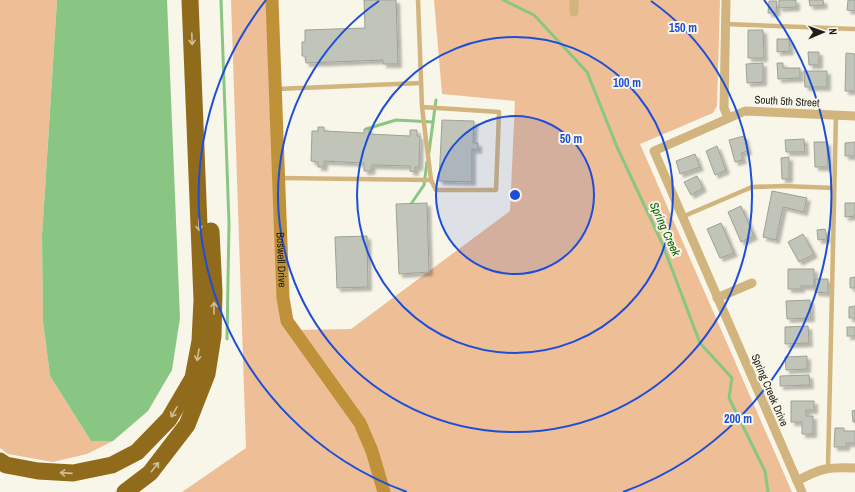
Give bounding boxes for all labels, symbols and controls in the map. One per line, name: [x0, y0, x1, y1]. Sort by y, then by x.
north arrow: [803, 12, 843, 52]
text: 150 m: [669, 20, 697, 36]
text: N: [826, 28, 840, 35]
one-way arrow: [188, 32, 195, 45]
text: 100 m: [613, 75, 641, 91]
street label: South 5th Street: [754, 92, 820, 110]
text: 50 m: [560, 131, 582, 147]
centre of rings: [508, 188, 522, 202]
water label: Spring Creek: [646, 199, 685, 260]
one-way arrow: [196, 218, 203, 231]
street label: Boswell Drive: [274, 232, 290, 288]
one-way arrow: [210, 302, 217, 315]
one-way arrow: [193, 348, 201, 361]
street label: Spring Creek Drive: [748, 352, 792, 428]
one-way arrow: [169, 406, 177, 418]
text: 200 m: [724, 411, 752, 427]
one-way arrow: [150, 461, 159, 472]
one-way arrow: [60, 469, 73, 476]

